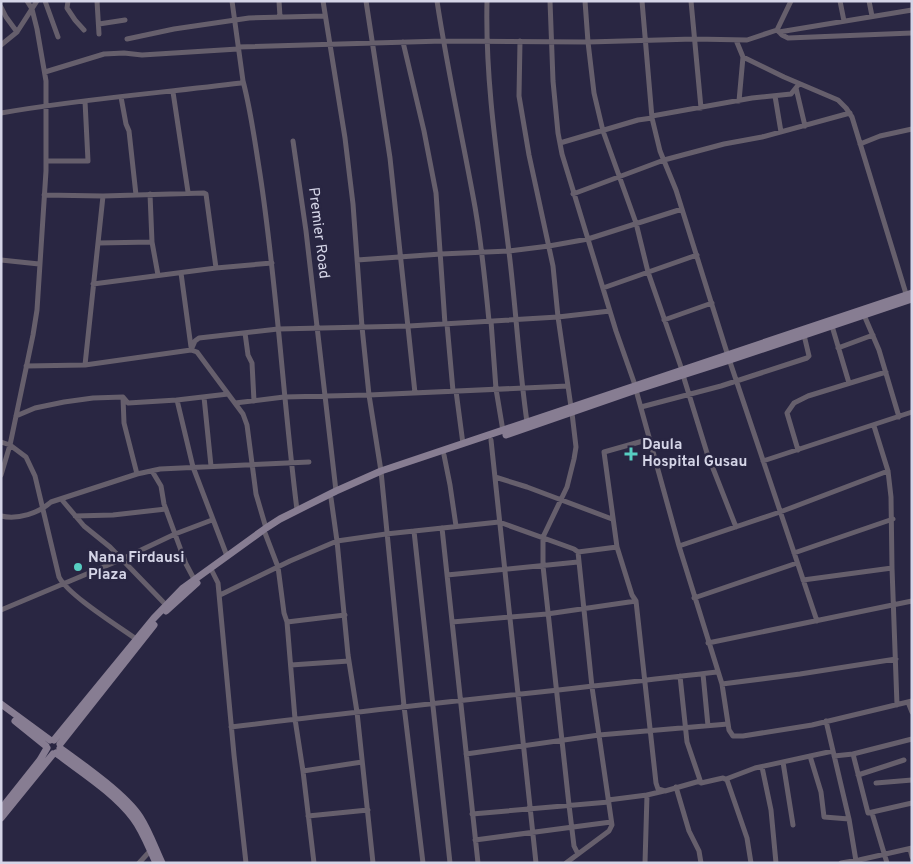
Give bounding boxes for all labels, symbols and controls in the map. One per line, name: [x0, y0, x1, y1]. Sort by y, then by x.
street label: Premier Road: [303, 186, 333, 280]
place label: Daula Hospital Gusau: [642, 436, 747, 472]
marker: Daula Hospital Gusau: [624, 447, 638, 461]
place label: Nana Firdausi Plaza: [88, 549, 184, 585]
marker: Nana Firdausi Plaza: [72, 561, 84, 573]

